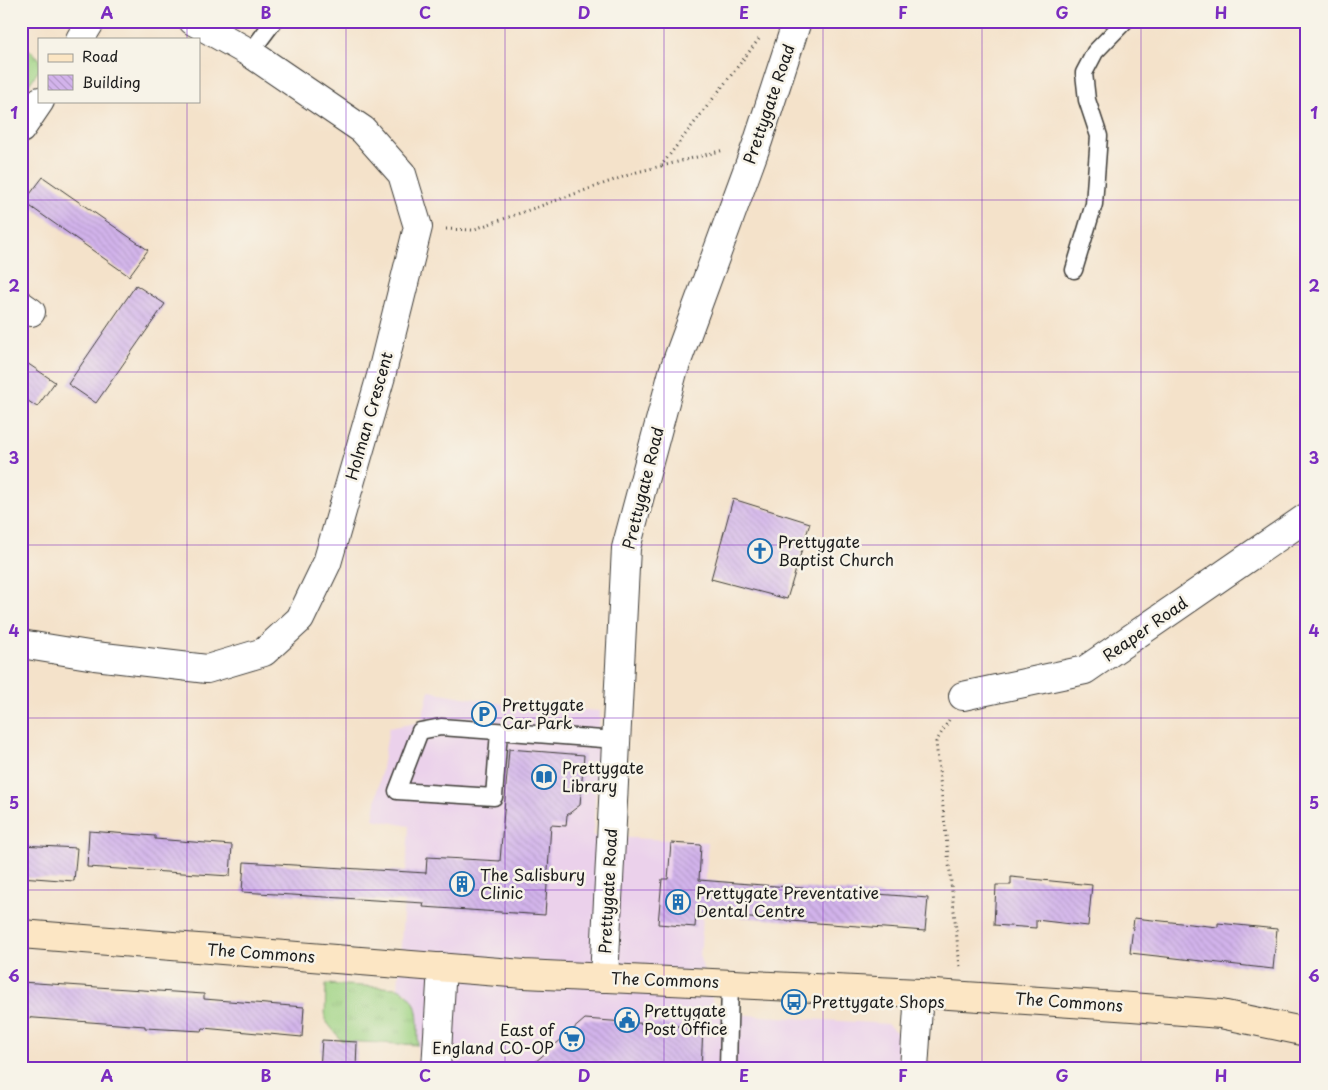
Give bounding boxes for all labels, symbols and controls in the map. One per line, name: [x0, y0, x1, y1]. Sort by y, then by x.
text: A: [101, 0, 114, 24]
text: B: [261, 0, 272, 24]
text: C: [419, 0, 431, 24]
text: D: [578, 0, 590, 24]
text: E: [739, 0, 749, 24]
text: F: [898, 0, 908, 24]
text: G: [1055, 0, 1069, 24]
text: H: [1215, 0, 1227, 24]
legend: [38, 38, 200, 102]
street label: Prettygate Road: [736, 40, 800, 167]
text: Road: [82, 44, 118, 67]
text: Building: [82, 70, 141, 93]
text: 1: [10, 100, 18, 124]
text: 1: [1310, 100, 1318, 124]
text: 2: [8, 273, 20, 297]
text: 2: [1308, 273, 1320, 297]
street label: Holman Crescent: [338, 348, 398, 483]
street label: Prettygate Road: [615, 424, 669, 551]
text: 3: [9, 445, 19, 469]
text: 3: [1309, 445, 1319, 469]
place label: Prettygate Baptist Church: [778, 529, 894, 571]
church icon: Prettygate Baptist Church: [747, 538, 773, 564]
street label: Reaper Road: [1097, 590, 1192, 666]
text: 4: [9, 618, 20, 642]
text: 4: [1309, 618, 1320, 642]
place label: Prettygate Car Park: [502, 692, 584, 734]
parking icon: Prettygate Car Park: [471, 701, 497, 727]
place label: Prettygate Library: [562, 755, 644, 797]
library icon: Prettygate Library: [531, 764, 557, 790]
text: 5: [9, 790, 19, 814]
text: 5: [1309, 790, 1319, 814]
street label: Prettygate Road: [592, 828, 622, 954]
place label: The Salisbury Clinic: [480, 862, 585, 904]
building icon: The Salisbury Clinic: [449, 871, 475, 897]
place label: Prettygate Preventative Dental Centre: [696, 880, 879, 922]
building icon: Prettygate Preventative Dental Centre: [665, 889, 691, 915]
street label: The Commons: [206, 936, 316, 968]
text: 6: [8, 963, 20, 987]
text: 6: [1308, 963, 1320, 987]
street label: The Commons: [611, 965, 720, 993]
street label: The Commons: [1014, 985, 1124, 1017]
bus stop icon: Prettygate Shops: [781, 989, 807, 1015]
place label: Prettygate Shops: [812, 989, 945, 1013]
place label: Prettygate Post Office: [644, 998, 728, 1040]
public building icon: Prettygate Post Office: [614, 1007, 640, 1033]
place label: East of England CO-OP: [432, 1017, 556, 1059]
supermarket icon: East of England CO-OP: [559, 1026, 585, 1052]
text: A: [101, 1063, 114, 1087]
text: B: [261, 1063, 272, 1087]
text: C: [419, 1063, 431, 1087]
text: D: [578, 1063, 590, 1087]
text: E: [739, 1063, 749, 1087]
text: F: [898, 1063, 908, 1087]
text: G: [1055, 1063, 1069, 1087]
text: H: [1215, 1063, 1227, 1087]

